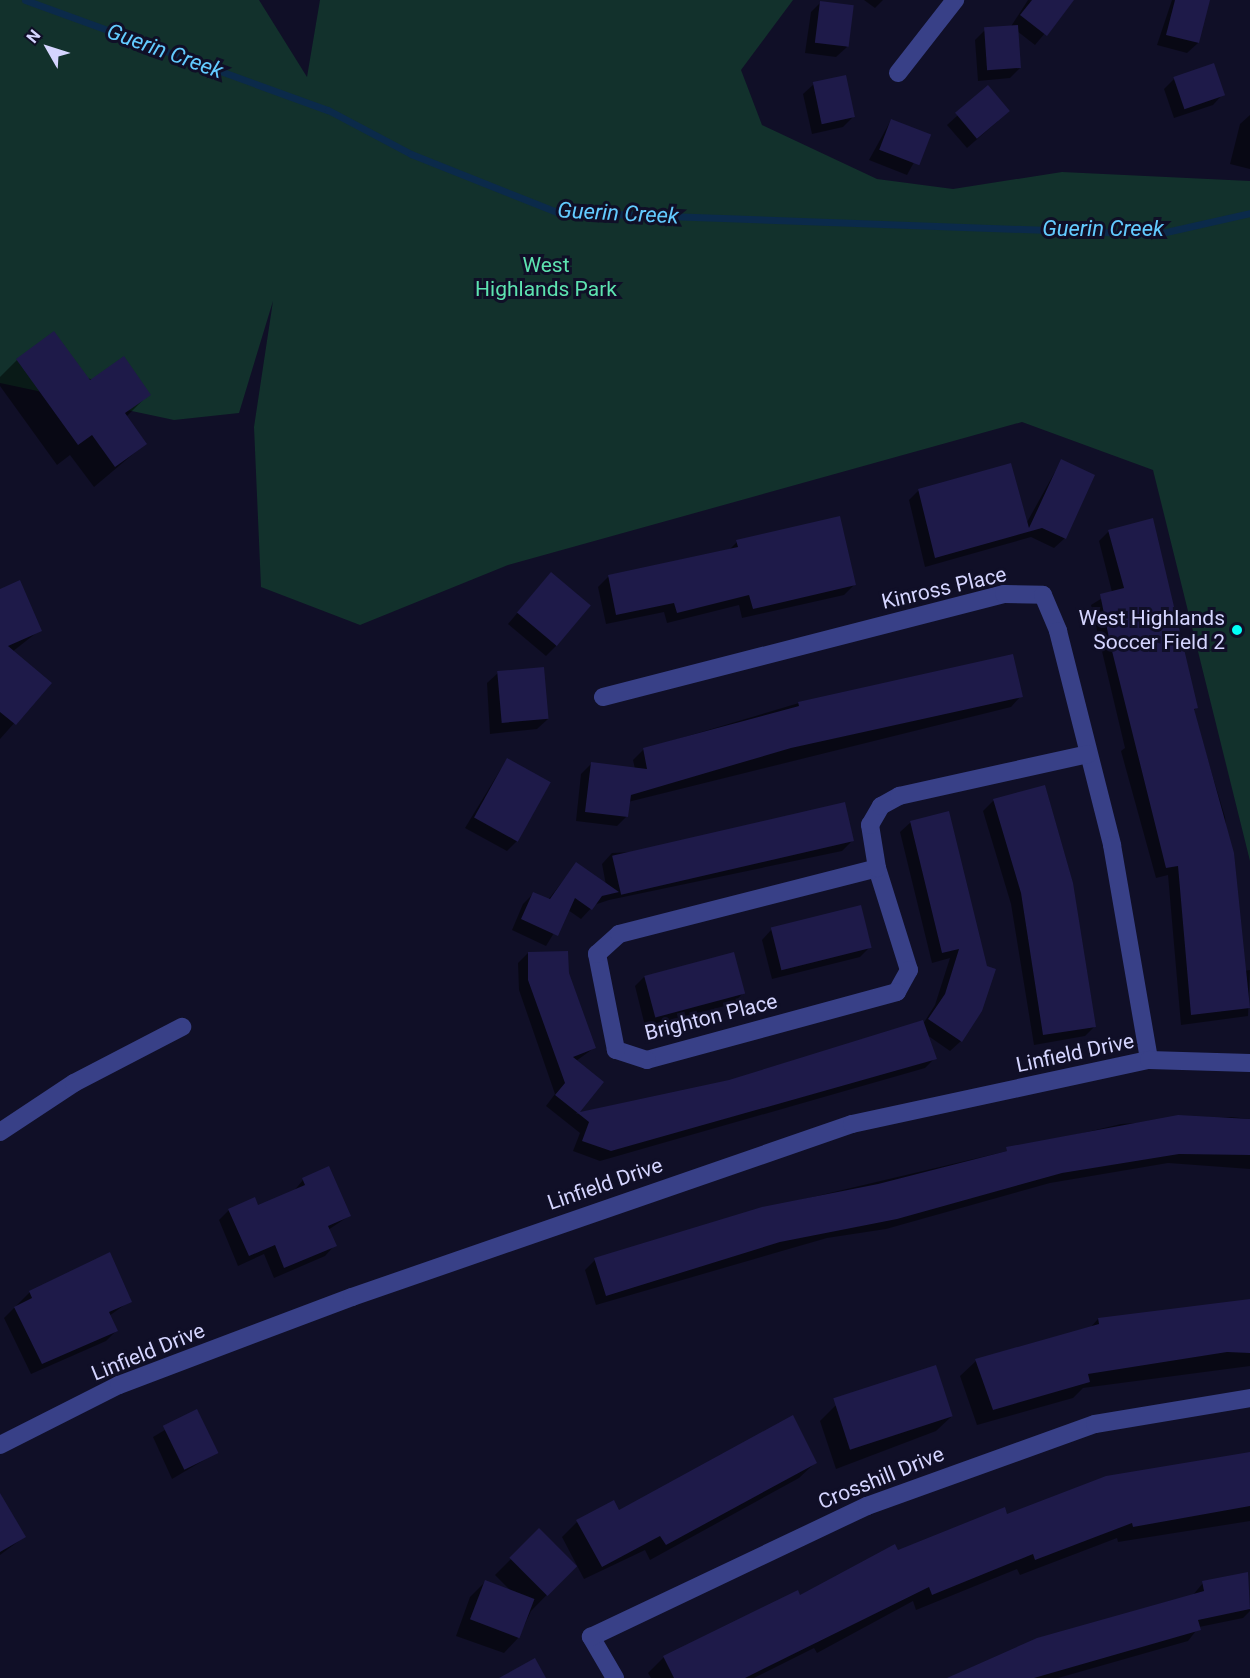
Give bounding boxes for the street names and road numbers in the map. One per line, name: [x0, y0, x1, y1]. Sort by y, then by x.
street label: Kinross Place: [879, 561, 1009, 615]
street label: Brighton Place: [642, 988, 780, 1046]
street label: Linfield Drive: [1014, 1028, 1136, 1078]
street label: Linfield Drive: [544, 1153, 666, 1215]
street label: Linfield Drive: [88, 1318, 208, 1386]
street label: Crosshill Drive: [814, 1441, 948, 1515]

